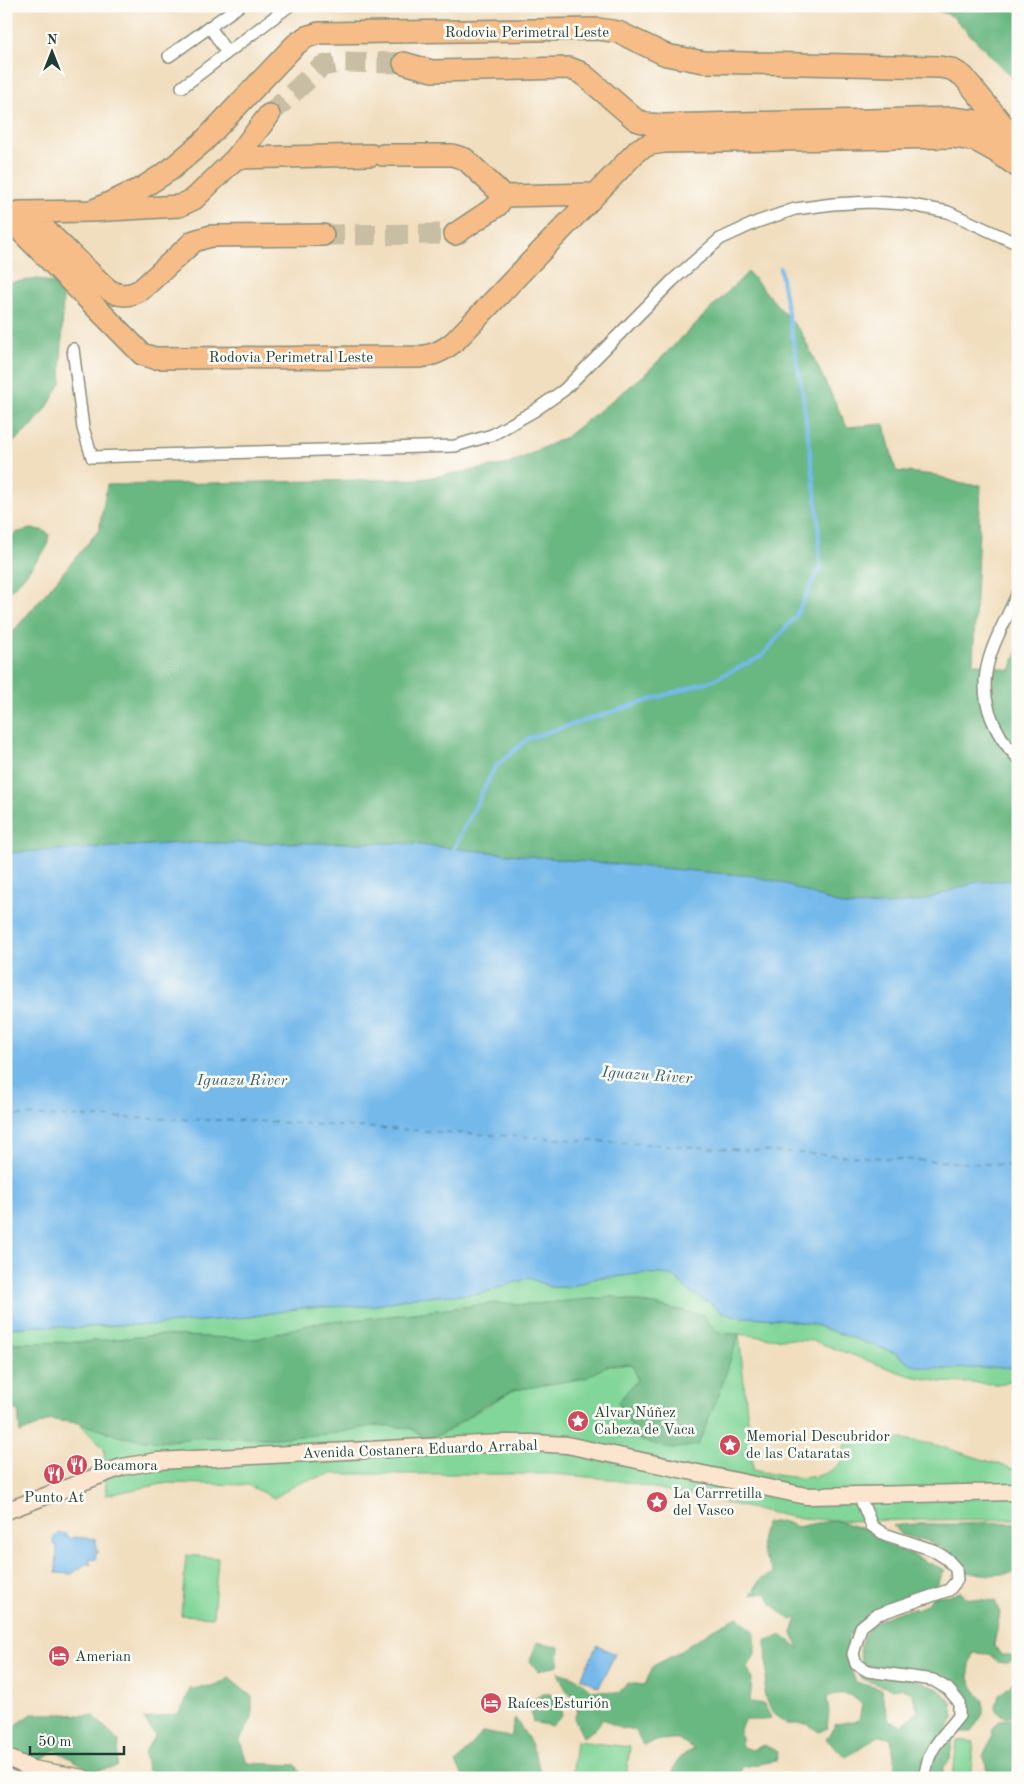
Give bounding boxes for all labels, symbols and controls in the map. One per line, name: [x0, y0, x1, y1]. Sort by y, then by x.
street label: Rodovia Perimetral Leste: [445, 26, 609, 41]
north arrow: [28, 28, 78, 78]
text: N: [47, 33, 58, 47]
street label: Rodovia Perimetral Leste: [209, 351, 373, 366]
water label: Iguazu River: [600, 1065, 694, 1087]
water label: Iguazu River: [196, 1073, 288, 1089]
place label: Alvar Núñez Cabeza de Vaca: [594, 1406, 696, 1438]
place icon: Alvar Núñez Cabeza de Vaca: [566, 1409, 590, 1433]
place label: Memorial Descubridor de las Cataratas: [746, 1430, 890, 1462]
place icon: Memorial Descubridor de las Cataratas: [718, 1433, 742, 1457]
street label: Avenida Costanera Eduardo Arrabal: [302, 1439, 538, 1462]
restaurant icon: Bocamora: [65, 1453, 89, 1477]
place label: Bocamora: [93, 1459, 158, 1474]
restaurant icon: Punto At: [42, 1462, 66, 1486]
place label: La Carrretilla del Vasco: [673, 1487, 763, 1519]
place icon: La Carrretilla del Vasco: [645, 1490, 669, 1514]
place label: Punto At: [24, 1491, 84, 1506]
hotel icon: Amerian: [47, 1644, 71, 1668]
place label: Amerian: [75, 1650, 131, 1665]
hotel icon: Raíces Esturión: [479, 1691, 503, 1715]
place label: Raíces Esturión: [507, 1697, 609, 1712]
scale bar: [30, 1724, 124, 1756]
text: 50 m: [38, 1735, 72, 1750]

